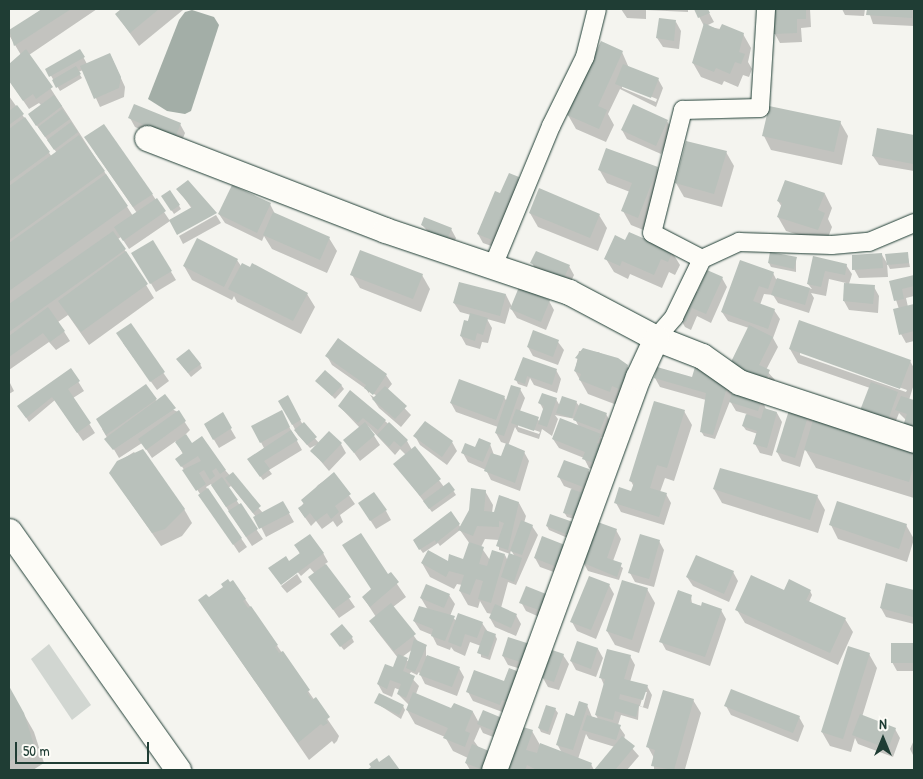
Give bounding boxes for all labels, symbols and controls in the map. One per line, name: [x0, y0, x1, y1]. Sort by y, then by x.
north arrow: [858, 714, 908, 764]
text: N: [879, 714, 887, 733]
scale bar: [18, 732, 151, 764]
text: 50 m: [23, 740, 50, 761]

